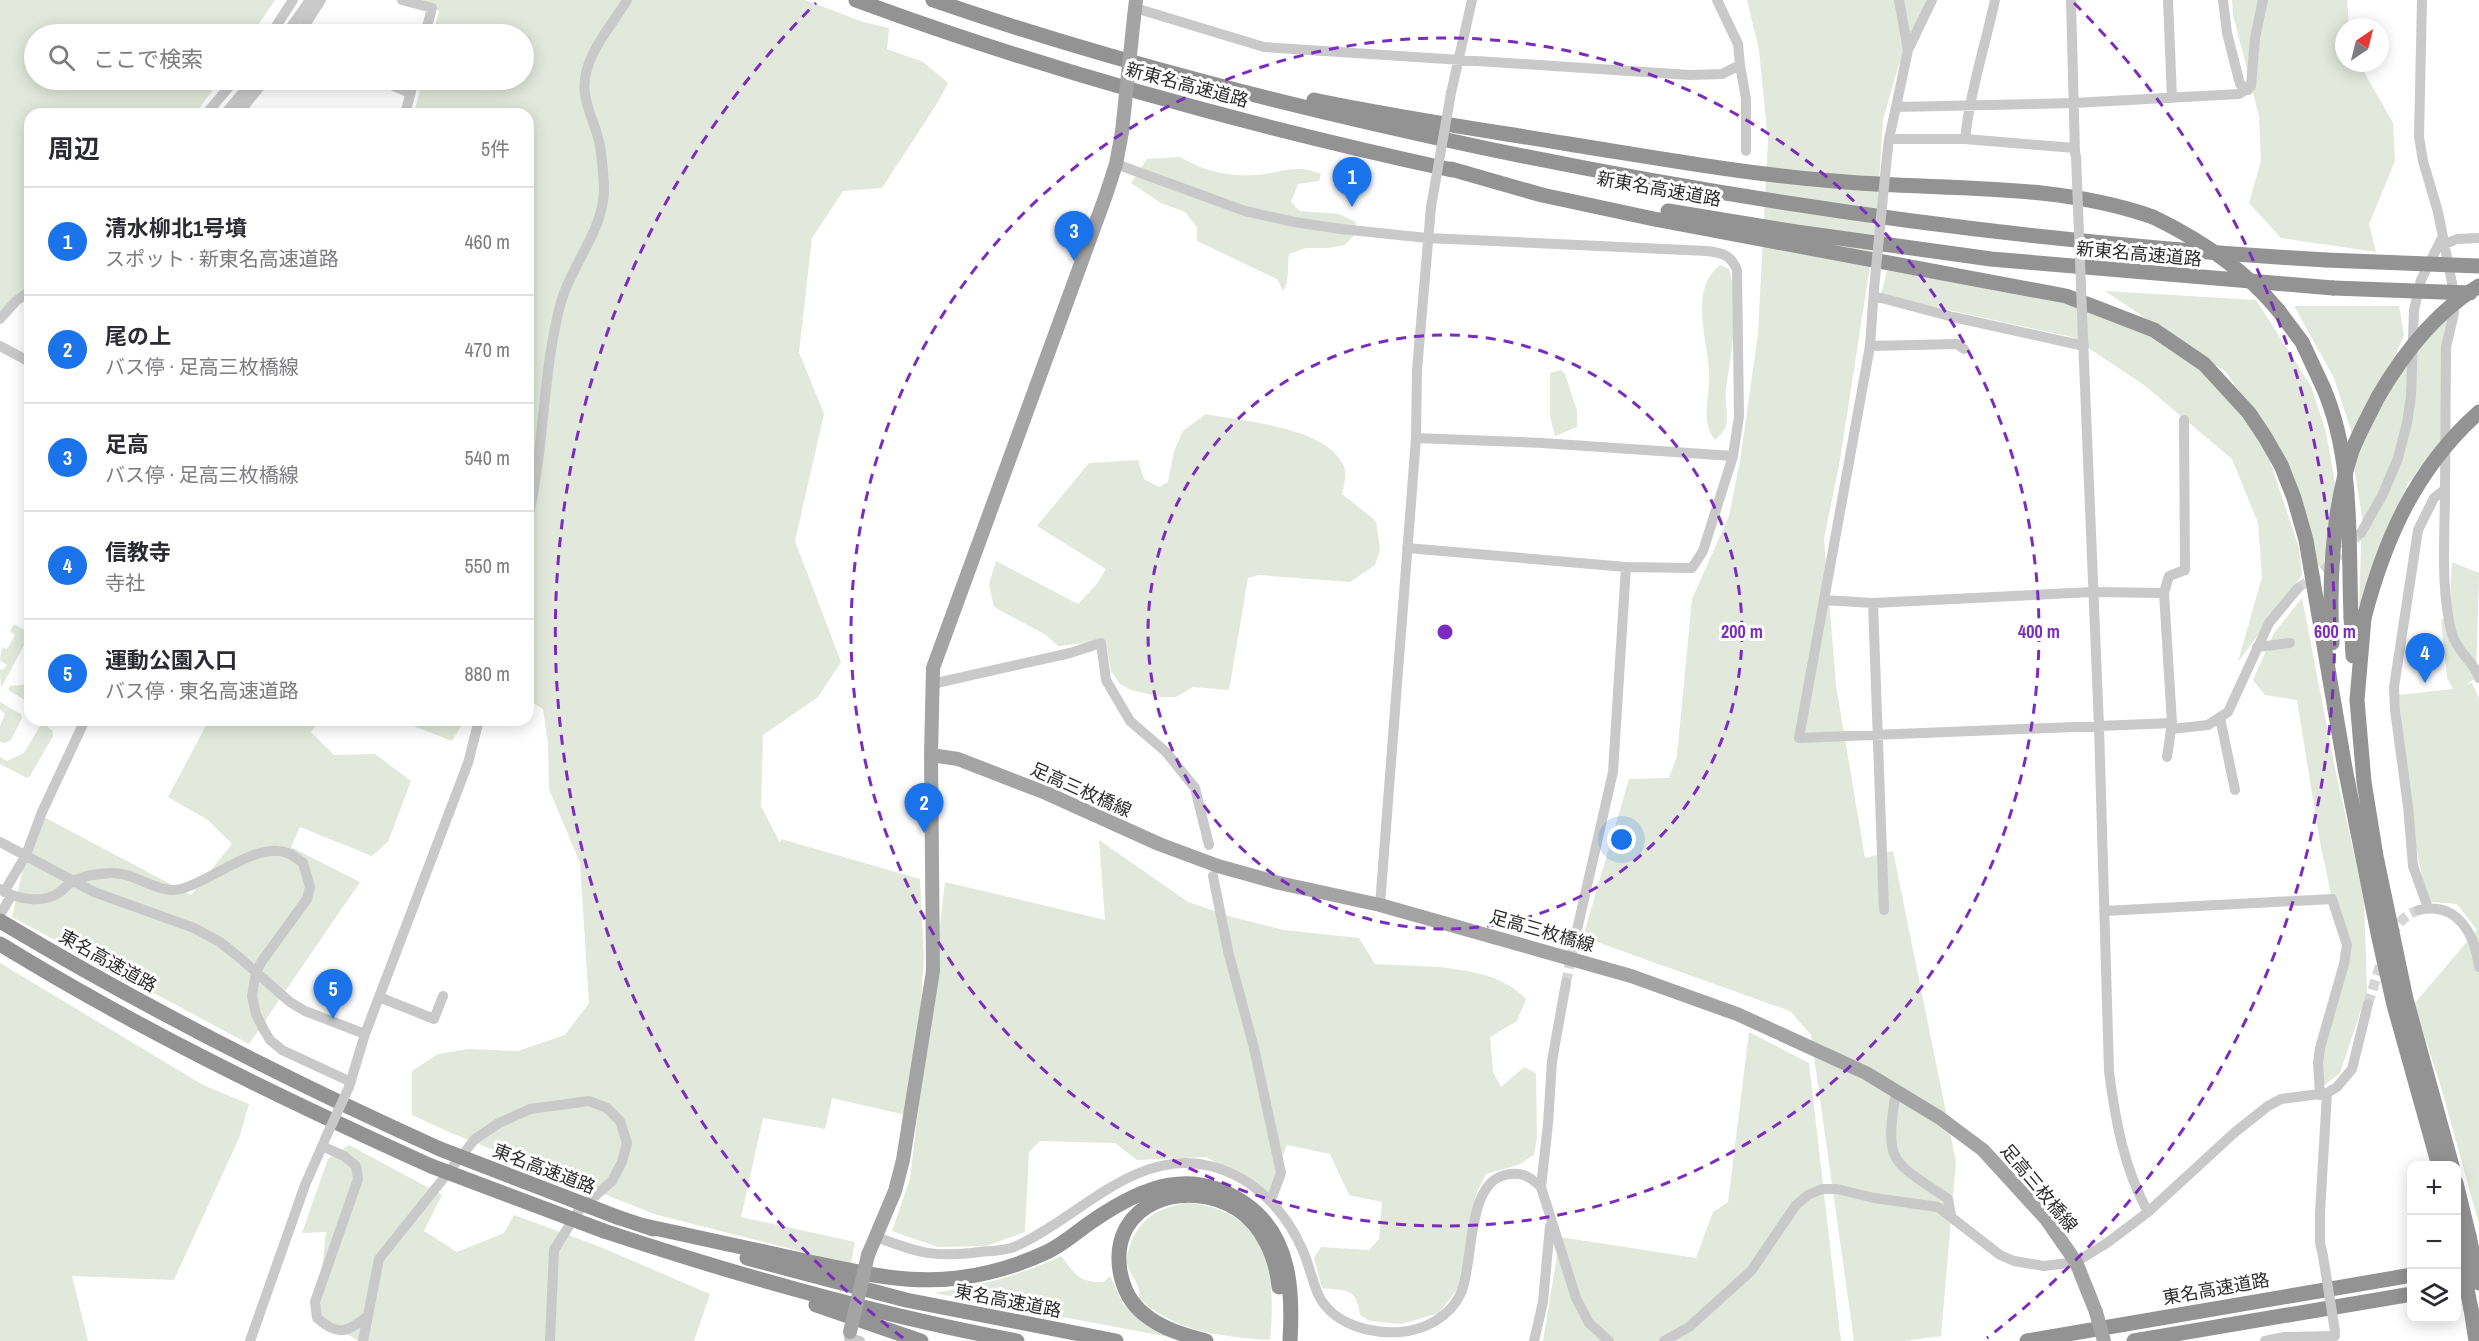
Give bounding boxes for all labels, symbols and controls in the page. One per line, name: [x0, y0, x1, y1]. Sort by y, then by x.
north arrow: [2335, 18, 2389, 72]
search box: [24, 24, 534, 90]
icon: search: [45, 41, 78, 74]
text: ここで検索: [93, 44, 203, 74]
street label: 新東名高速道路: [1123, 56, 1251, 113]
text: 周辺: [48, 131, 100, 166]
text: 5件: [481, 135, 510, 162]
pin: 1: [1332, 158, 1372, 207]
street label: 新東名高速道路: [1595, 165, 1723, 212]
pin: 3: [1054, 212, 1094, 261]
text: 清水柳北1号墳: [105, 213, 247, 243]
text: 1: [63, 228, 72, 255]
text: 460 m: [464, 228, 510, 255]
street label: 新東名高速道路: [2075, 236, 2203, 271]
text: スポット · 新東名高速道路: [105, 245, 339, 272]
text: 尾の上: [105, 321, 171, 351]
text: 2: [63, 336, 72, 363]
text: 470 m: [464, 336, 510, 363]
text: バス停 · 足高三枚橋線: [105, 353, 299, 380]
text: 足高: [105, 429, 149, 459]
text: 3: [63, 444, 72, 471]
text: 540 m: [464, 444, 510, 471]
text: バス停 · 足高三枚橋線: [105, 461, 299, 488]
text: 信教寺: [105, 537, 171, 567]
text: 4: [63, 552, 72, 579]
text: 550 m: [464, 552, 510, 579]
text: 寺社: [105, 569, 145, 596]
text: 200 m: [1721, 619, 1763, 644]
text: 400 m: [2018, 619, 2060, 644]
text: 600 m: [2314, 619, 2356, 644]
centre of rings: [1435, 622, 1455, 642]
pin: 4: [2406, 634, 2444, 683]
text: 運動公園入口: [105, 645, 237, 675]
text: 5: [63, 660, 72, 687]
text: 880 m: [464, 660, 510, 687]
text: バス停 · 東名高速道路: [105, 677, 299, 704]
street label: 足高三枚橋線: [1027, 756, 1136, 823]
pin: 2: [904, 784, 944, 833]
your location: [1607, 825, 1636, 854]
street label: 足高三枚橋線: [1487, 904, 1597, 957]
street label: 東名高速道路: [55, 923, 162, 998]
pin: 5: [314, 970, 352, 1019]
street label: 東名高速道路: [489, 1138, 599, 1200]
street label: 足高三枚橋線: [1995, 1138, 2084, 1237]
map controls: [2407, 1161, 2461, 1323]
button: +: [2407, 1161, 2461, 1215]
button: −: [2407, 1215, 2461, 1269]
street label: 東名高速道路: [2161, 1267, 2271, 1310]
button: layers: [2407, 1269, 2461, 1323]
street label: 東名高速道路: [953, 1278, 1063, 1323]

